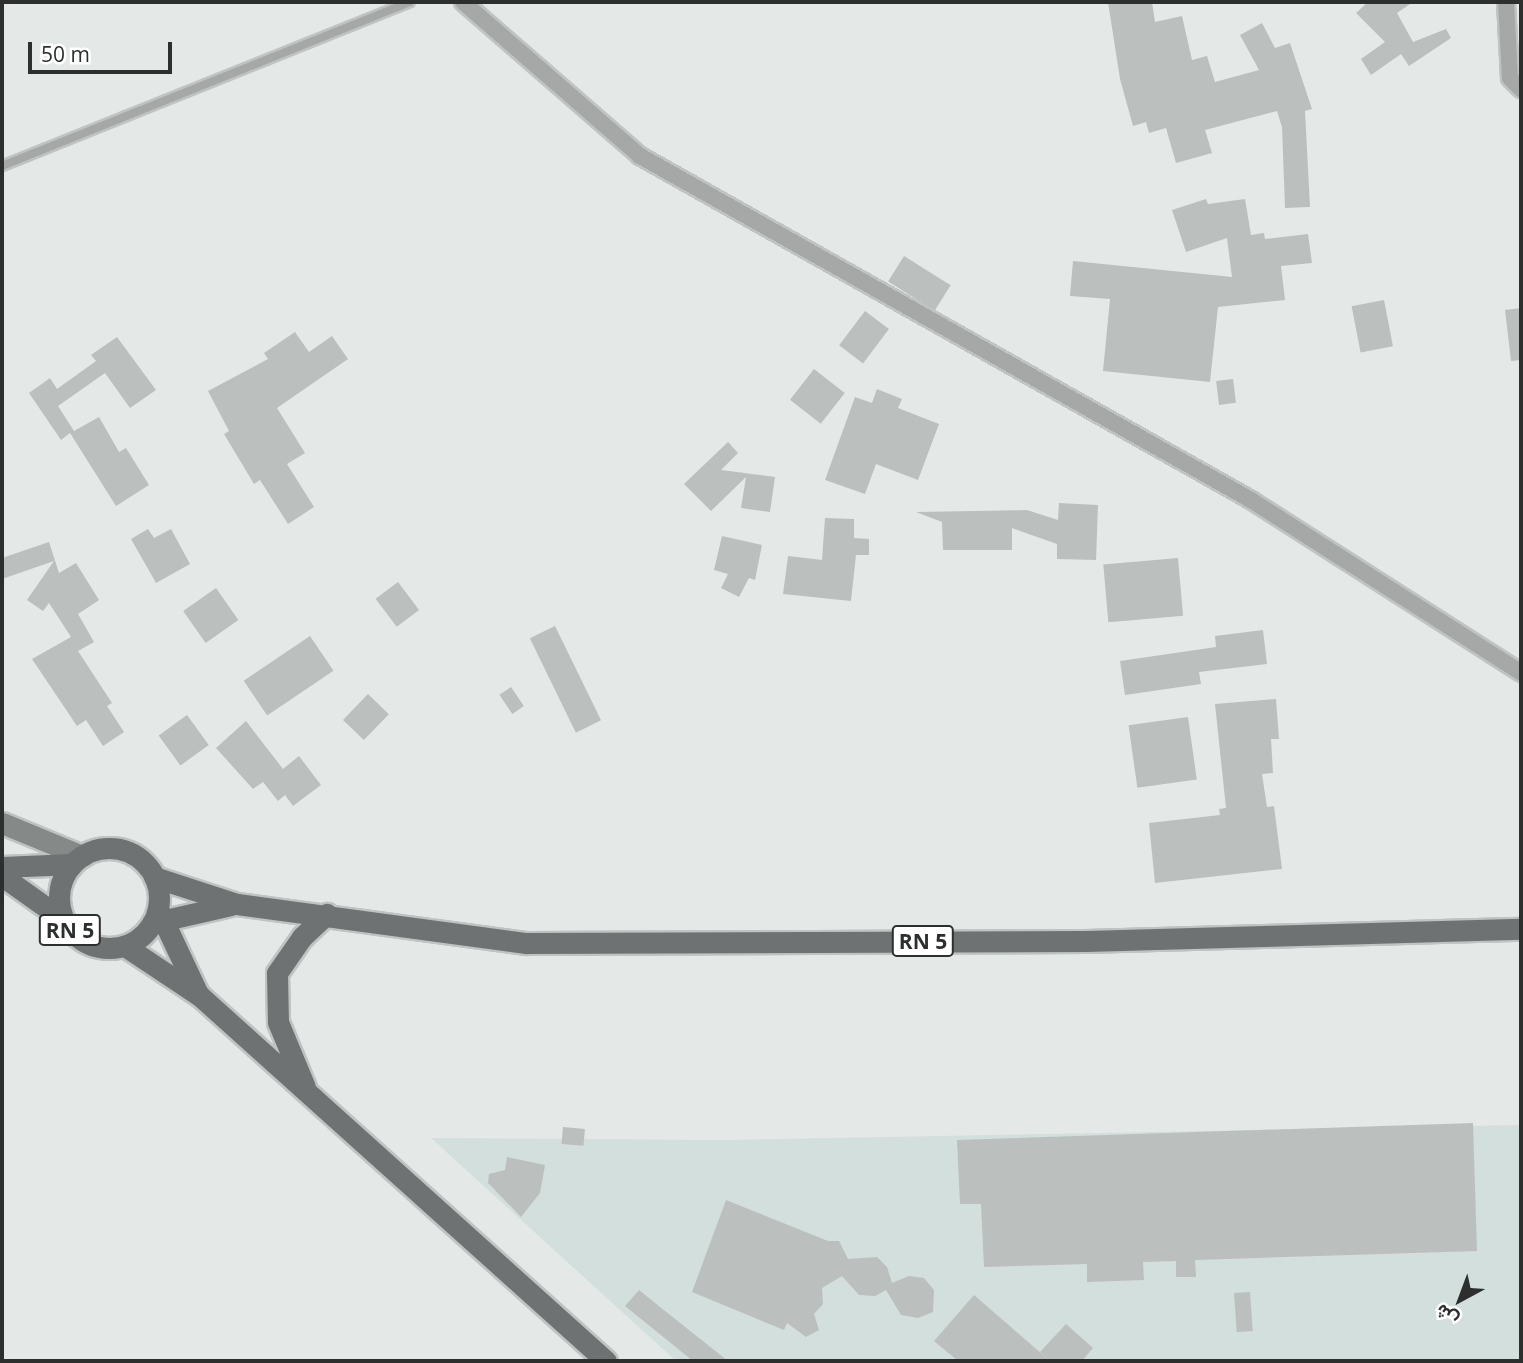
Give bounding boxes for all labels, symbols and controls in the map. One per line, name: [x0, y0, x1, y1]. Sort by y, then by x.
scale bar: [32, 28, 175, 72]
text: 50 m: [41, 40, 90, 68]
road number: RN 5: [38, 912, 102, 948]
road number: RN 5: [892, 923, 954, 958]
north arrow: [1425, 1265, 1495, 1335]
text: ش: [1429, 1299, 1463, 1333]

